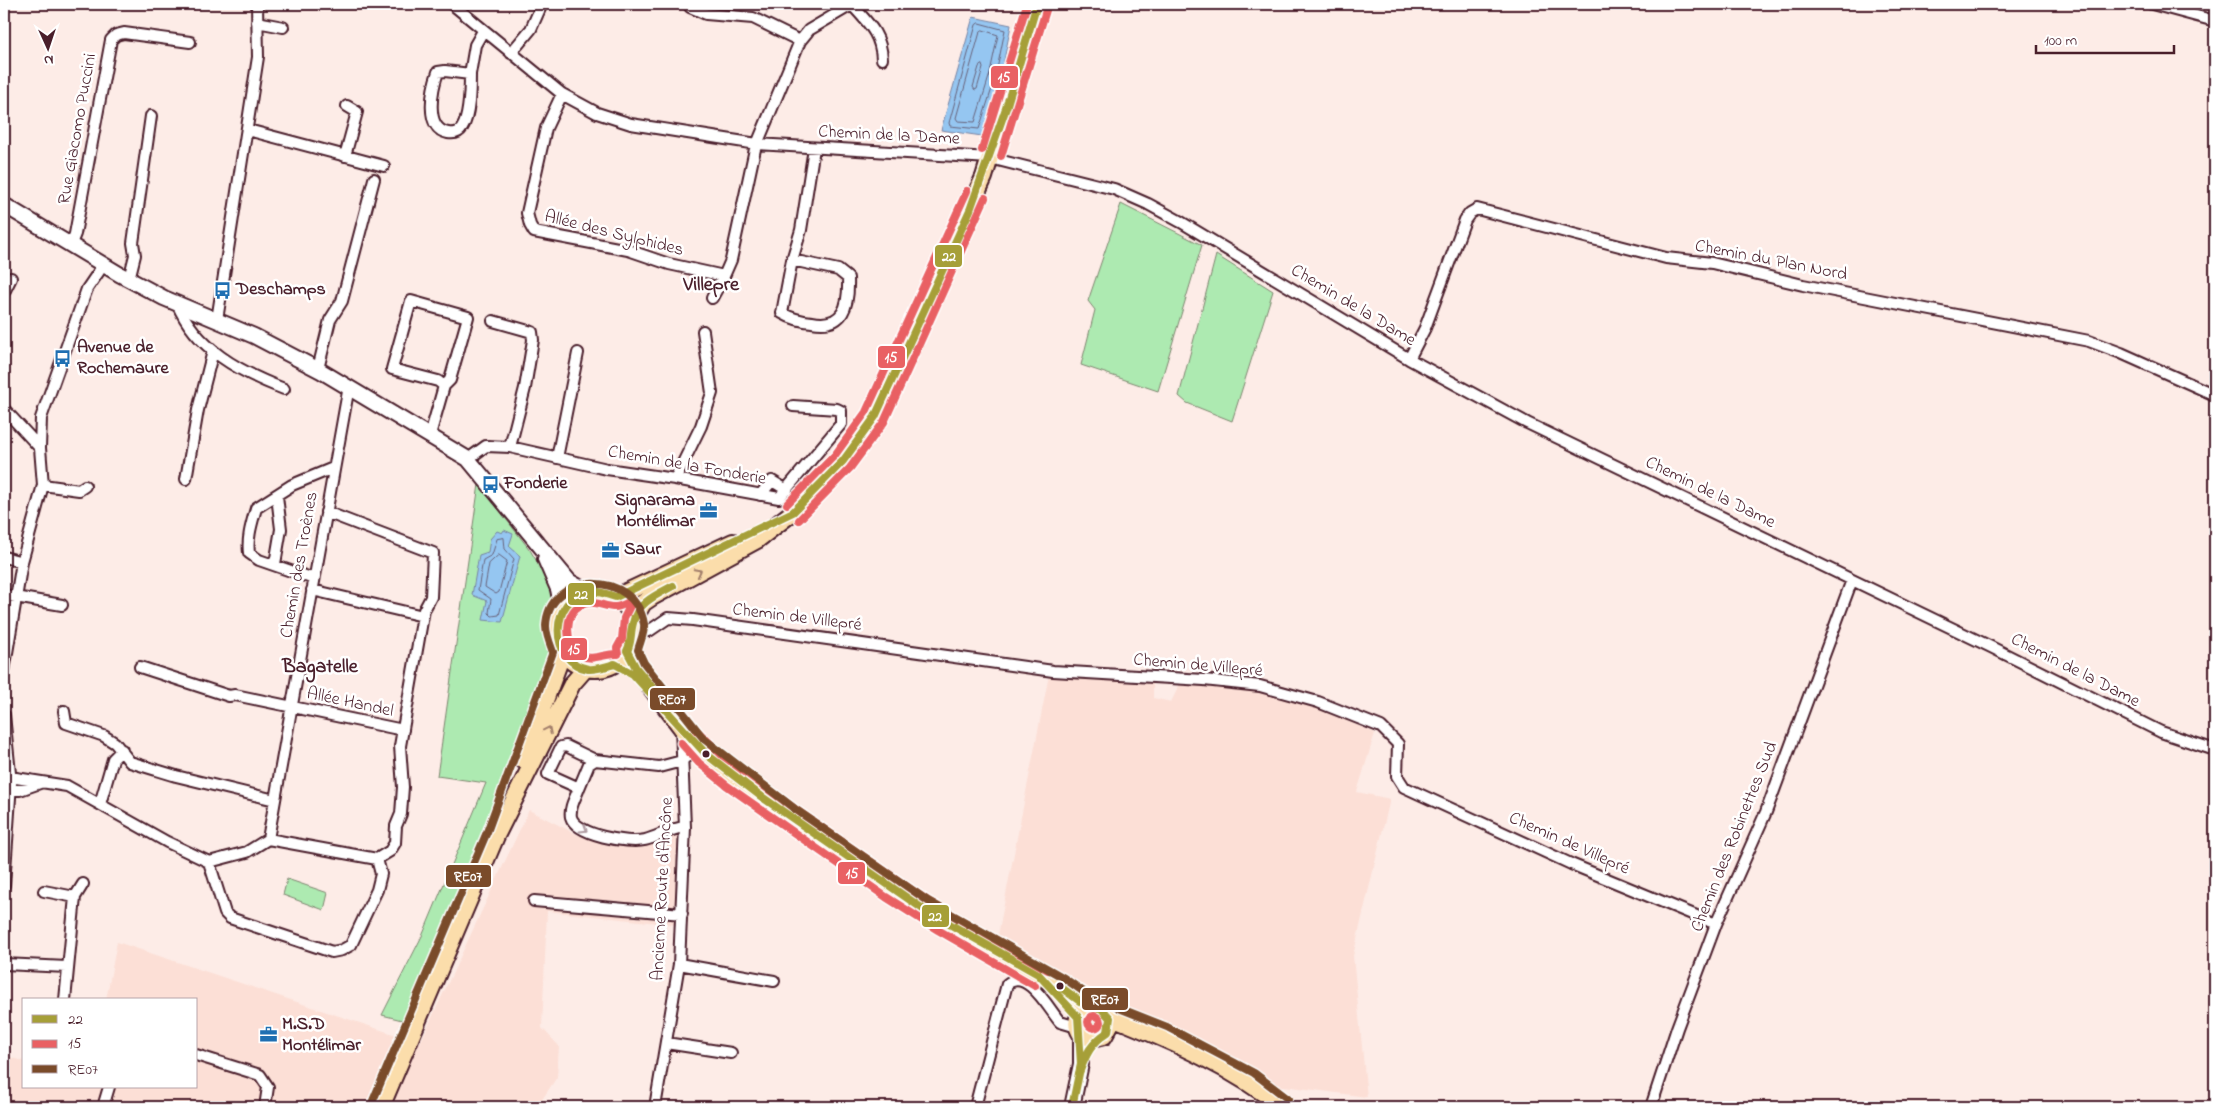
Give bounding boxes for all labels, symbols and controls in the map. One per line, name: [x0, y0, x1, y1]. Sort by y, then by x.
north arrow: [22, 22, 72, 72]
scale bar: [2036, 22, 2174, 54]
text: 100 m: [2044, 30, 2077, 52]
text: N: [43, 49, 54, 70]
street label: Rue Giacomo Puccini: [52, 51, 104, 207]
line badge: 15: [990, 65, 1019, 89]
text: 15: [998, 68, 1010, 89]
street label: Chemin de la Dame: [817, 119, 961, 153]
street label: Allée des Sylphides: [542, 204, 686, 264]
street label: Chemin du Plan Nord: [1693, 233, 1849, 289]
line badge: 22: [934, 244, 963, 268]
text: 22: [941, 247, 956, 268]
street label: Chemin de la Dame: [1285, 258, 1421, 354]
district label: Villepre: [682, 271, 740, 300]
place label: Deschamps: [235, 277, 326, 303]
bus stop icon: Deschamps: [212, 280, 232, 300]
place label: Avenue de Rochemaure: [77, 335, 169, 382]
line badge: 15: [877, 345, 906, 369]
bus stop icon: Avenue de Rochemaure: [53, 348, 73, 368]
text: 15: [885, 348, 897, 369]
street label: Chemin de la Fonderie: [606, 439, 769, 493]
street label: Chemin de la Dame: [1641, 450, 1780, 536]
place label: Fonderie: [503, 471, 568, 497]
bus stop icon: Fonderie: [480, 474, 500, 494]
place label: Signarama Montélimar: [615, 488, 695, 535]
street label: Chemin des Troènes: [274, 490, 326, 640]
office icon: Signarama Montélimar: [699, 501, 719, 521]
place label: Saur: [624, 537, 662, 563]
office icon: Saur: [600, 540, 620, 560]
one-way arrow: [693, 568, 702, 578]
line badge: 22: [567, 582, 595, 606]
text: 22: [573, 585, 588, 606]
street label: Chemin de Villepré: [731, 597, 864, 639]
street label: Chemin de la Dame: [2006, 627, 2145, 715]
line badge: 15: [560, 637, 588, 661]
text: 15: [568, 640, 580, 661]
street label: Chemin de Villepré: [1132, 647, 1265, 685]
district label: Bagatelle: [281, 653, 359, 683]
street label: Allée Handel: [304, 681, 396, 725]
line badge: RE07: [649, 687, 696, 711]
text: RE07: [657, 690, 686, 711]
one-way arrow: [542, 726, 552, 735]
street label: Chemin des Robinettes Sud: [1685, 738, 1785, 936]
unlabelled marker: [701, 749, 711, 759]
street label: Ancienne Route d'Ancône: [645, 796, 681, 982]
street label: Chemin de Villepré: [1504, 806, 1634, 883]
one-way arrow: [578, 822, 587, 832]
line badge: 15: [837, 861, 866, 885]
line badge: RE07: [445, 864, 492, 888]
text: 15: [846, 864, 858, 885]
text: RE07: [453, 867, 482, 888]
line badge: 22: [921, 904, 950, 928]
text: 22: [927, 907, 942, 928]
unlabelled marker: [1055, 981, 1065, 991]
line badge: RE07: [1081, 987, 1129, 1011]
text: RE07: [1090, 990, 1119, 1011]
legend: [22, 998, 198, 1088]
text: 22: [68, 1009, 83, 1031]
place label: M.S.D Montélimar: [282, 1012, 361, 1059]
office icon: M.S.D Montélimar: [258, 1025, 278, 1045]
text: 15: [68, 1033, 82, 1055]
text: RE07: [68, 1059, 98, 1081]

